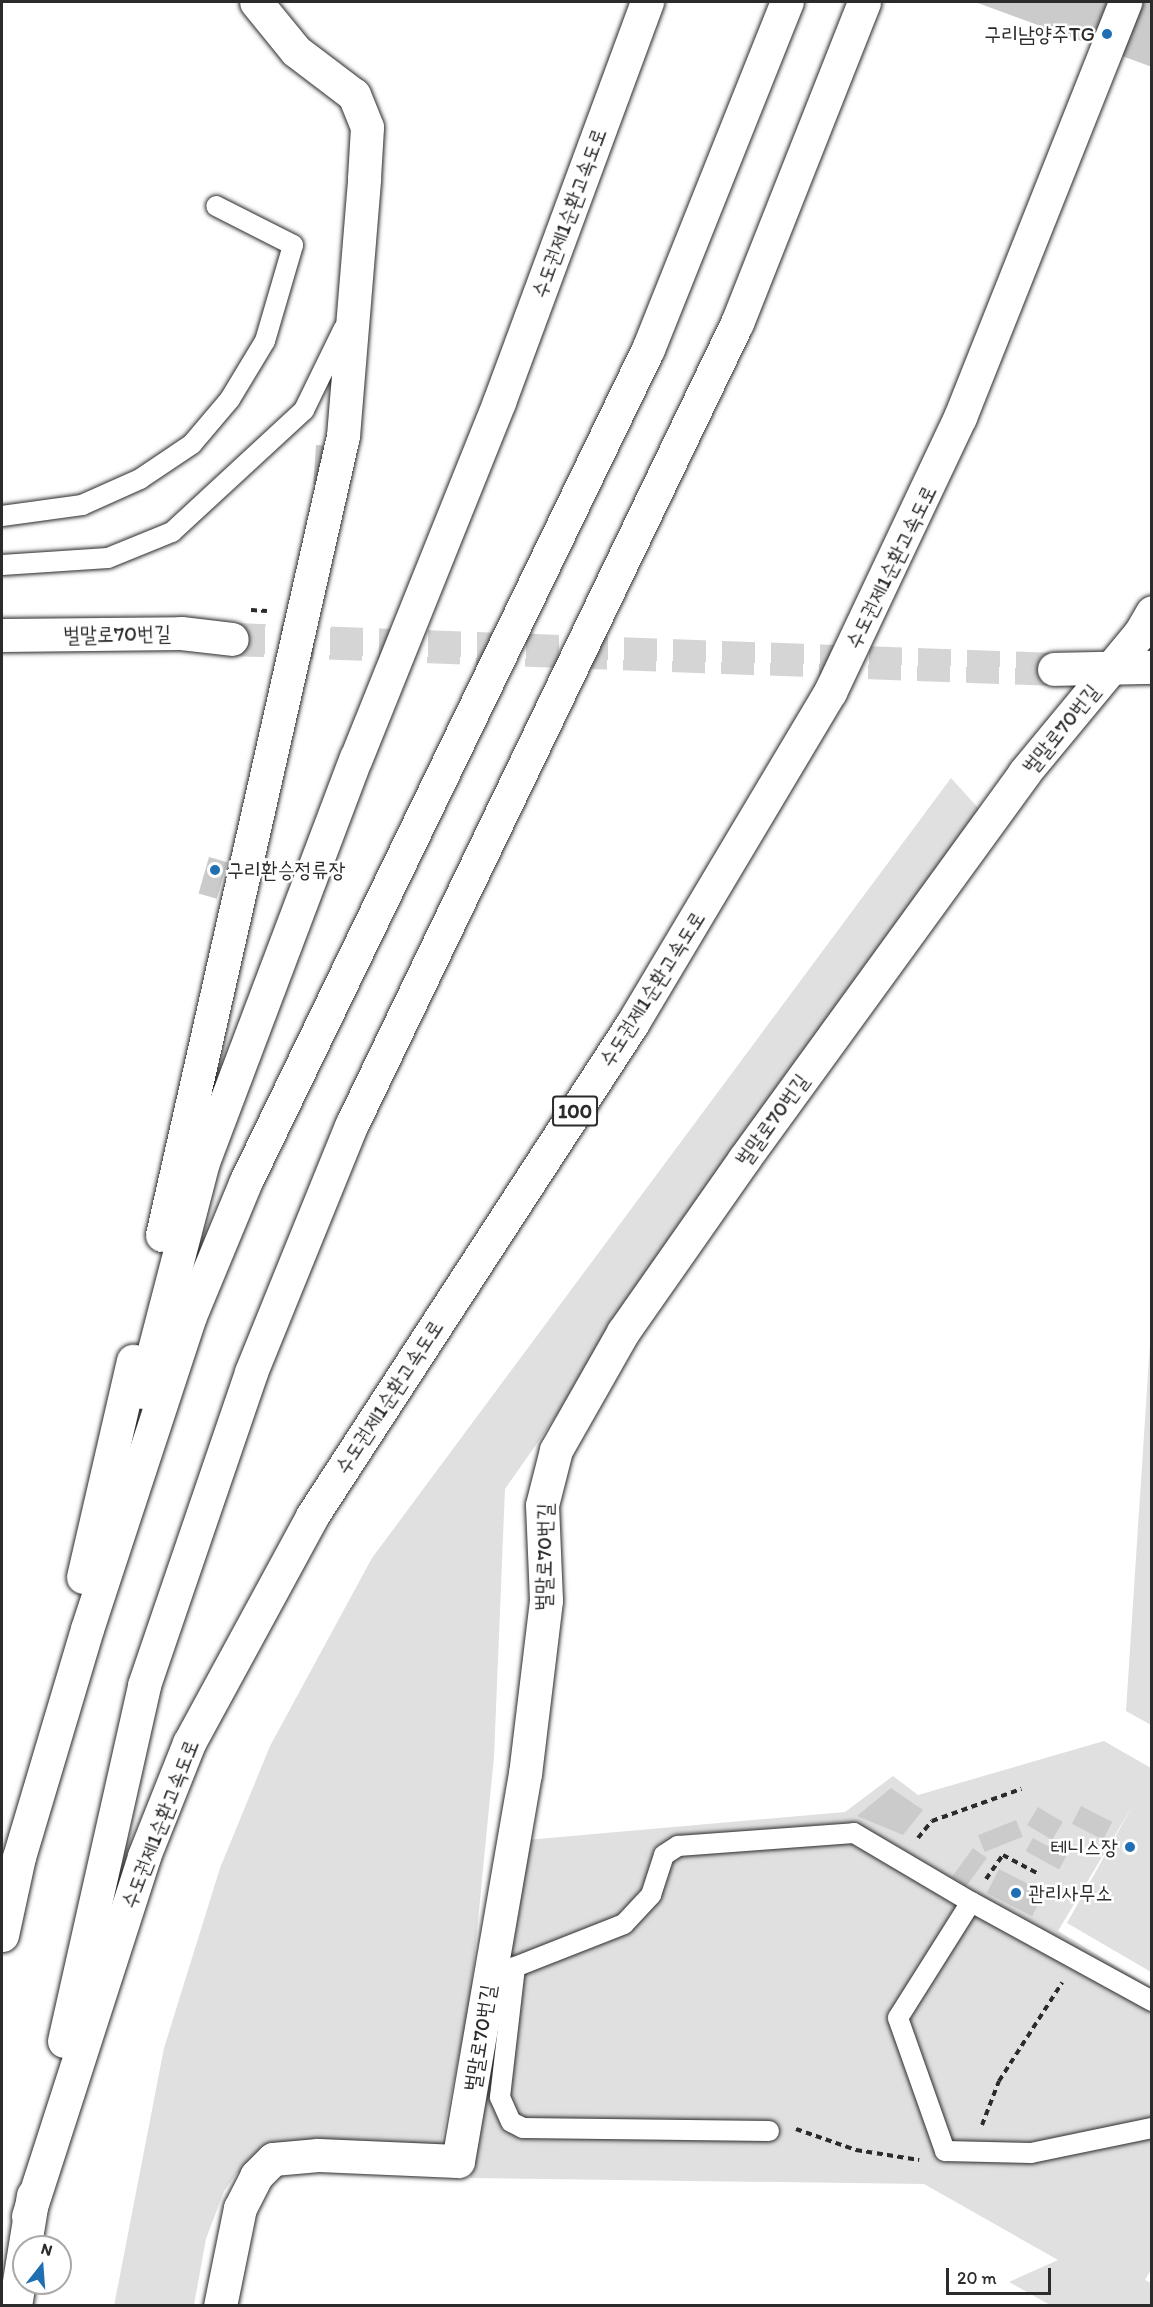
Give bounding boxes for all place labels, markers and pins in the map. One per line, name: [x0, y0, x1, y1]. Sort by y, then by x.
place label: 구리남양주TG: [984, 21, 1095, 47]
marker: 구리남양주TG: [1100, 27, 1114, 41]
place label: 구리환승정류장: [227, 857, 345, 883]
marker: 구리환승정류장: [208, 863, 222, 877]
place label: 테니스장: [1050, 1834, 1118, 1860]
marker: 테니스장: [1123, 1840, 1137, 1854]
place label: 관리사무소: [1028, 1880, 1112, 1906]
marker: 관리사무소: [1009, 1886, 1023, 1900]

